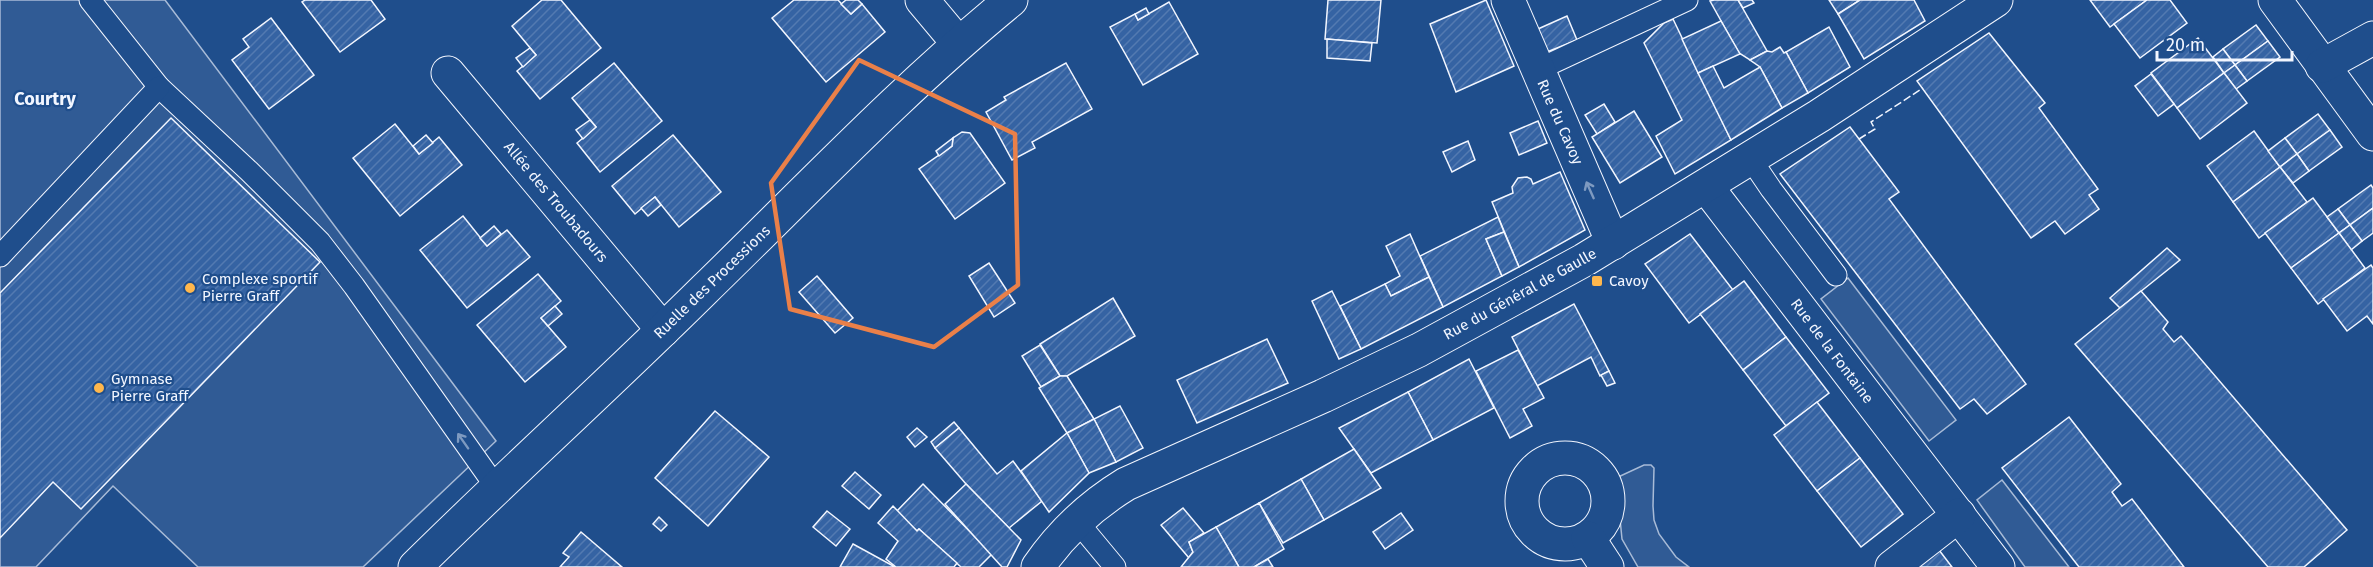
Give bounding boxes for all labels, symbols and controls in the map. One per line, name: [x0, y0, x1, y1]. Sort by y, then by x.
scale bar: [2157, 24, 2292, 62]
text: 20 m: [2166, 34, 2205, 56]
street label: Rue du Cavoy: [1533, 77, 1587, 168]
district label: Courtry: [14, 88, 76, 110]
street label: Allée des Troubadours: [500, 138, 612, 266]
one-way arrow: [1583, 181, 1595, 199]
street label: Ruelle des Processions: [650, 222, 774, 342]
street label: Rue du Général de Gaulle: [1440, 244, 1600, 344]
place label: Complexe sportif Pierre Graff: [202, 270, 318, 305]
place label: Cavoy: [1609, 272, 1649, 290]
marker: Cavoy: [1590, 274, 1604, 288]
marker: Complexe sportif Pierre Graff: [183, 281, 197, 295]
street label: Rue de la Fontaine: [1787, 295, 1877, 407]
place label: Gymnase Pierre Graff: [111, 370, 189, 405]
marker: Gymnase Pierre Graff: [92, 381, 106, 395]
one-way arrow: [457, 434, 469, 450]

